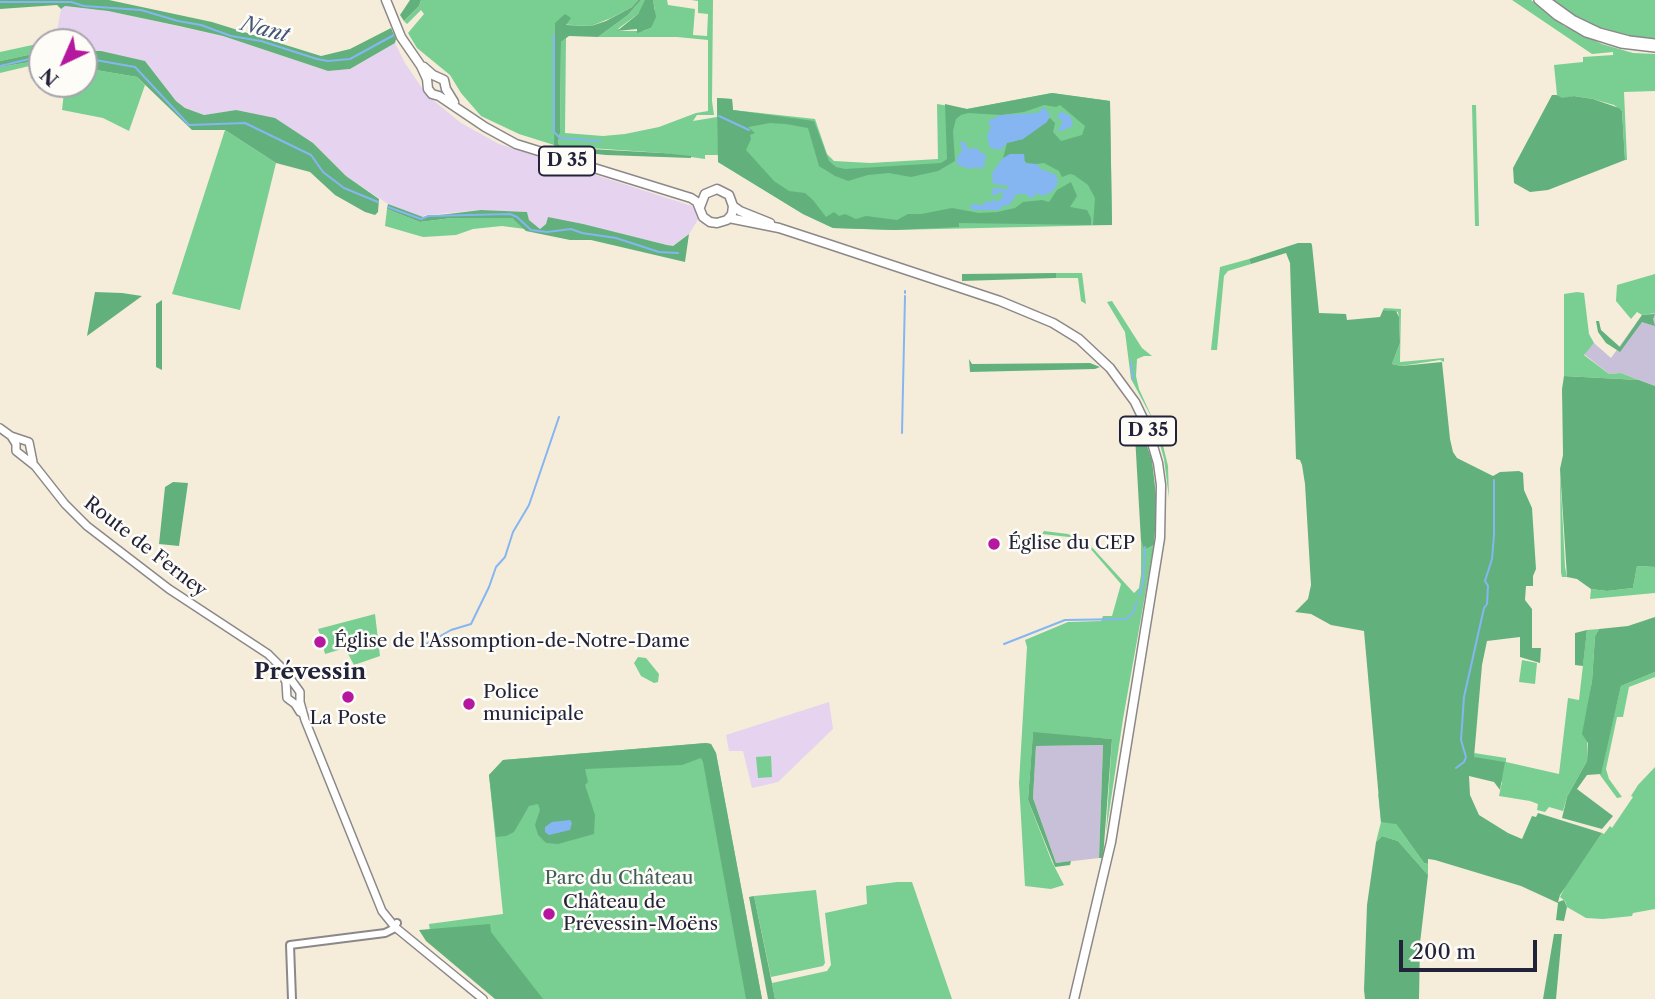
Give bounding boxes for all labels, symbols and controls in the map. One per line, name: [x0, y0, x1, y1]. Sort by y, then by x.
water label: Nant: [238, 11, 292, 49]
north arrow: [28, 28, 98, 98]
text: N: [36, 63, 63, 91]
road number: D 35: [539, 146, 595, 176]
road number: D 35: [1120, 416, 1176, 446]
street label: Route de Ferney: [79, 492, 211, 602]
place label: Église du CEP: [1008, 533, 1135, 555]
marker: Église du CEP: [986, 536, 1002, 552]
place label: Église de l'Assomption-de-Notre-Dame: [334, 631, 690, 653]
marker: Église de l'Assomption-de-Notre-Dame: [312, 634, 328, 650]
district label: Prévessin: [254, 658, 366, 686]
place label: Police municipale: [483, 682, 584, 726]
marker: La Poste: [340, 689, 356, 705]
marker: Police municipale: [461, 696, 477, 712]
place label: La Poste: [310, 708, 386, 730]
park label: Parc du Château: [544, 868, 694, 890]
place label: Château de Prévessin-Moëns: [563, 892, 718, 936]
marker: Château de Prévessin-Moëns: [541, 906, 557, 922]
scale bar: [1403, 926, 1541, 970]
text: 200 m: [1412, 939, 1476, 964]

